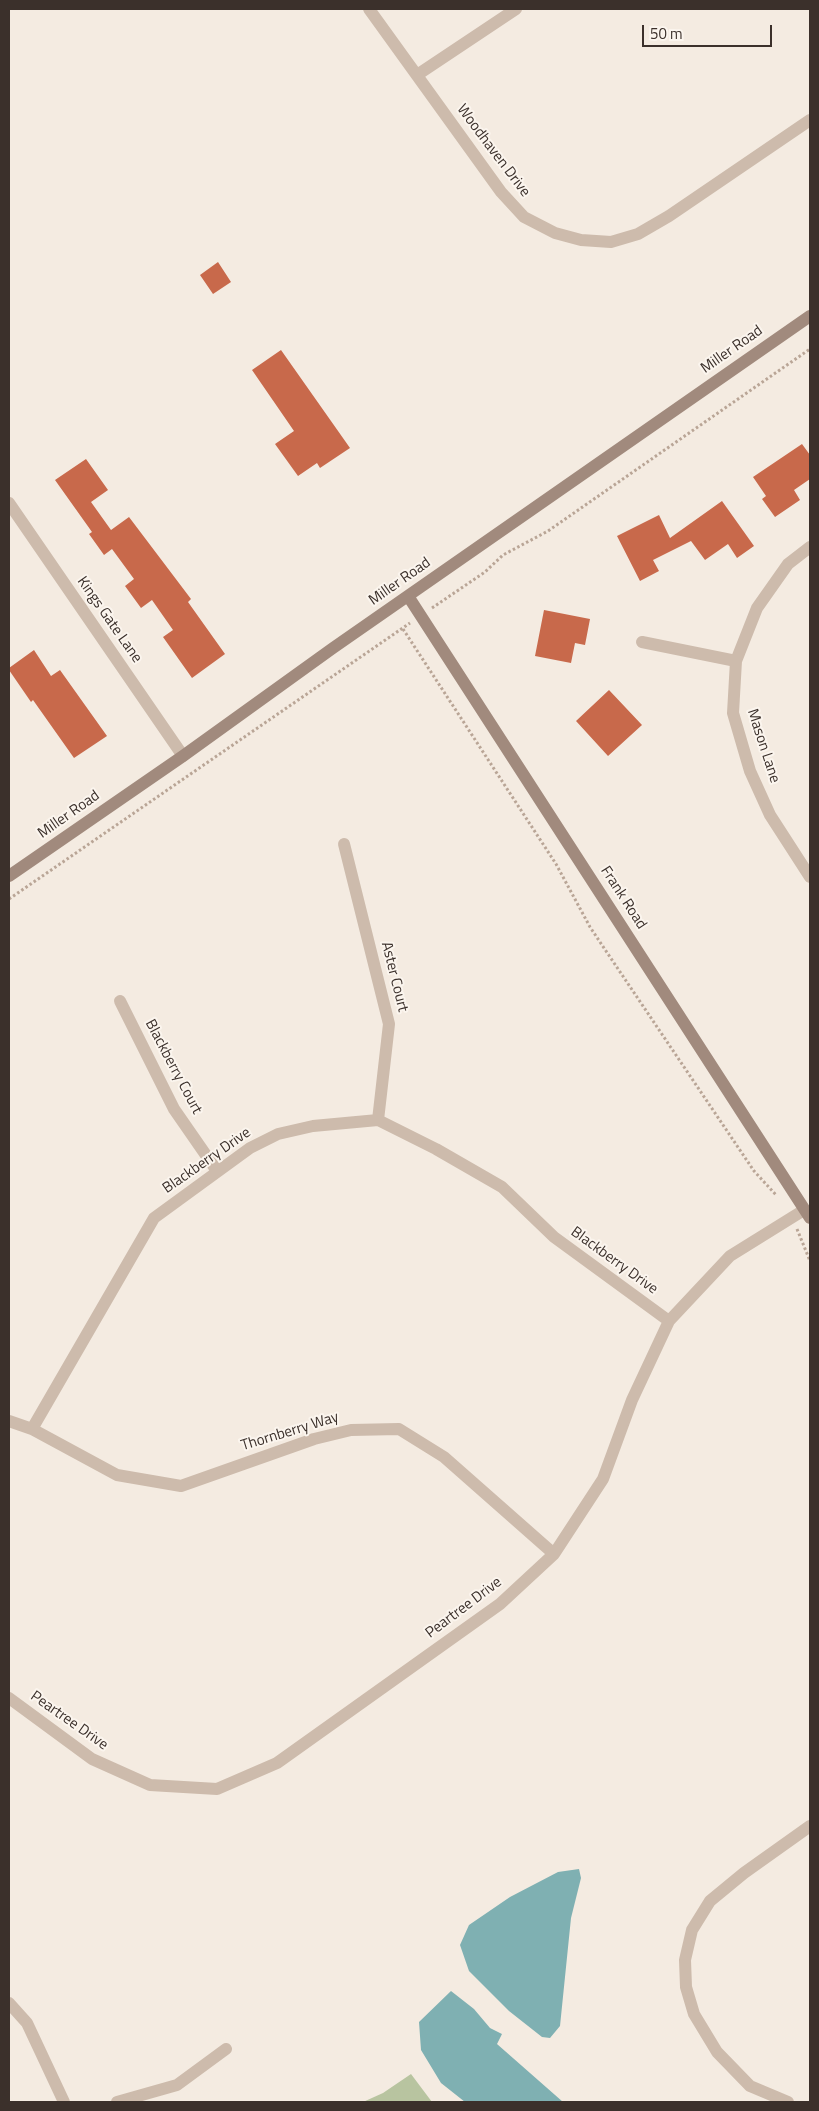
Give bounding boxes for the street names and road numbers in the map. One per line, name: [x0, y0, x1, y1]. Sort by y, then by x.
street label: Woodhaven Drive: [452, 101, 534, 201]
street label: Miller Road: [698, 322, 766, 378]
street label: Miller Road: [366, 554, 434, 610]
street label: Kings Gate Lane: [73, 573, 145, 667]
street label: Mason Lane: [743, 707, 783, 785]
street label: Miller Road: [35, 787, 103, 843]
street label: Frank Road: [596, 863, 650, 933]
street label: Aster Court: [377, 940, 411, 1014]
street label: Blackberry Court: [140, 1017, 206, 1117]
street label: Blackberry Drive: [160, 1124, 254, 1198]
street label: Blackberry Drive: [567, 1223, 661, 1299]
street label: Thornberry Way: [239, 1409, 341, 1455]
street label: Peartree Drive: [422, 1574, 506, 1642]
street label: Peartree Drive: [27, 1688, 111, 1754]

